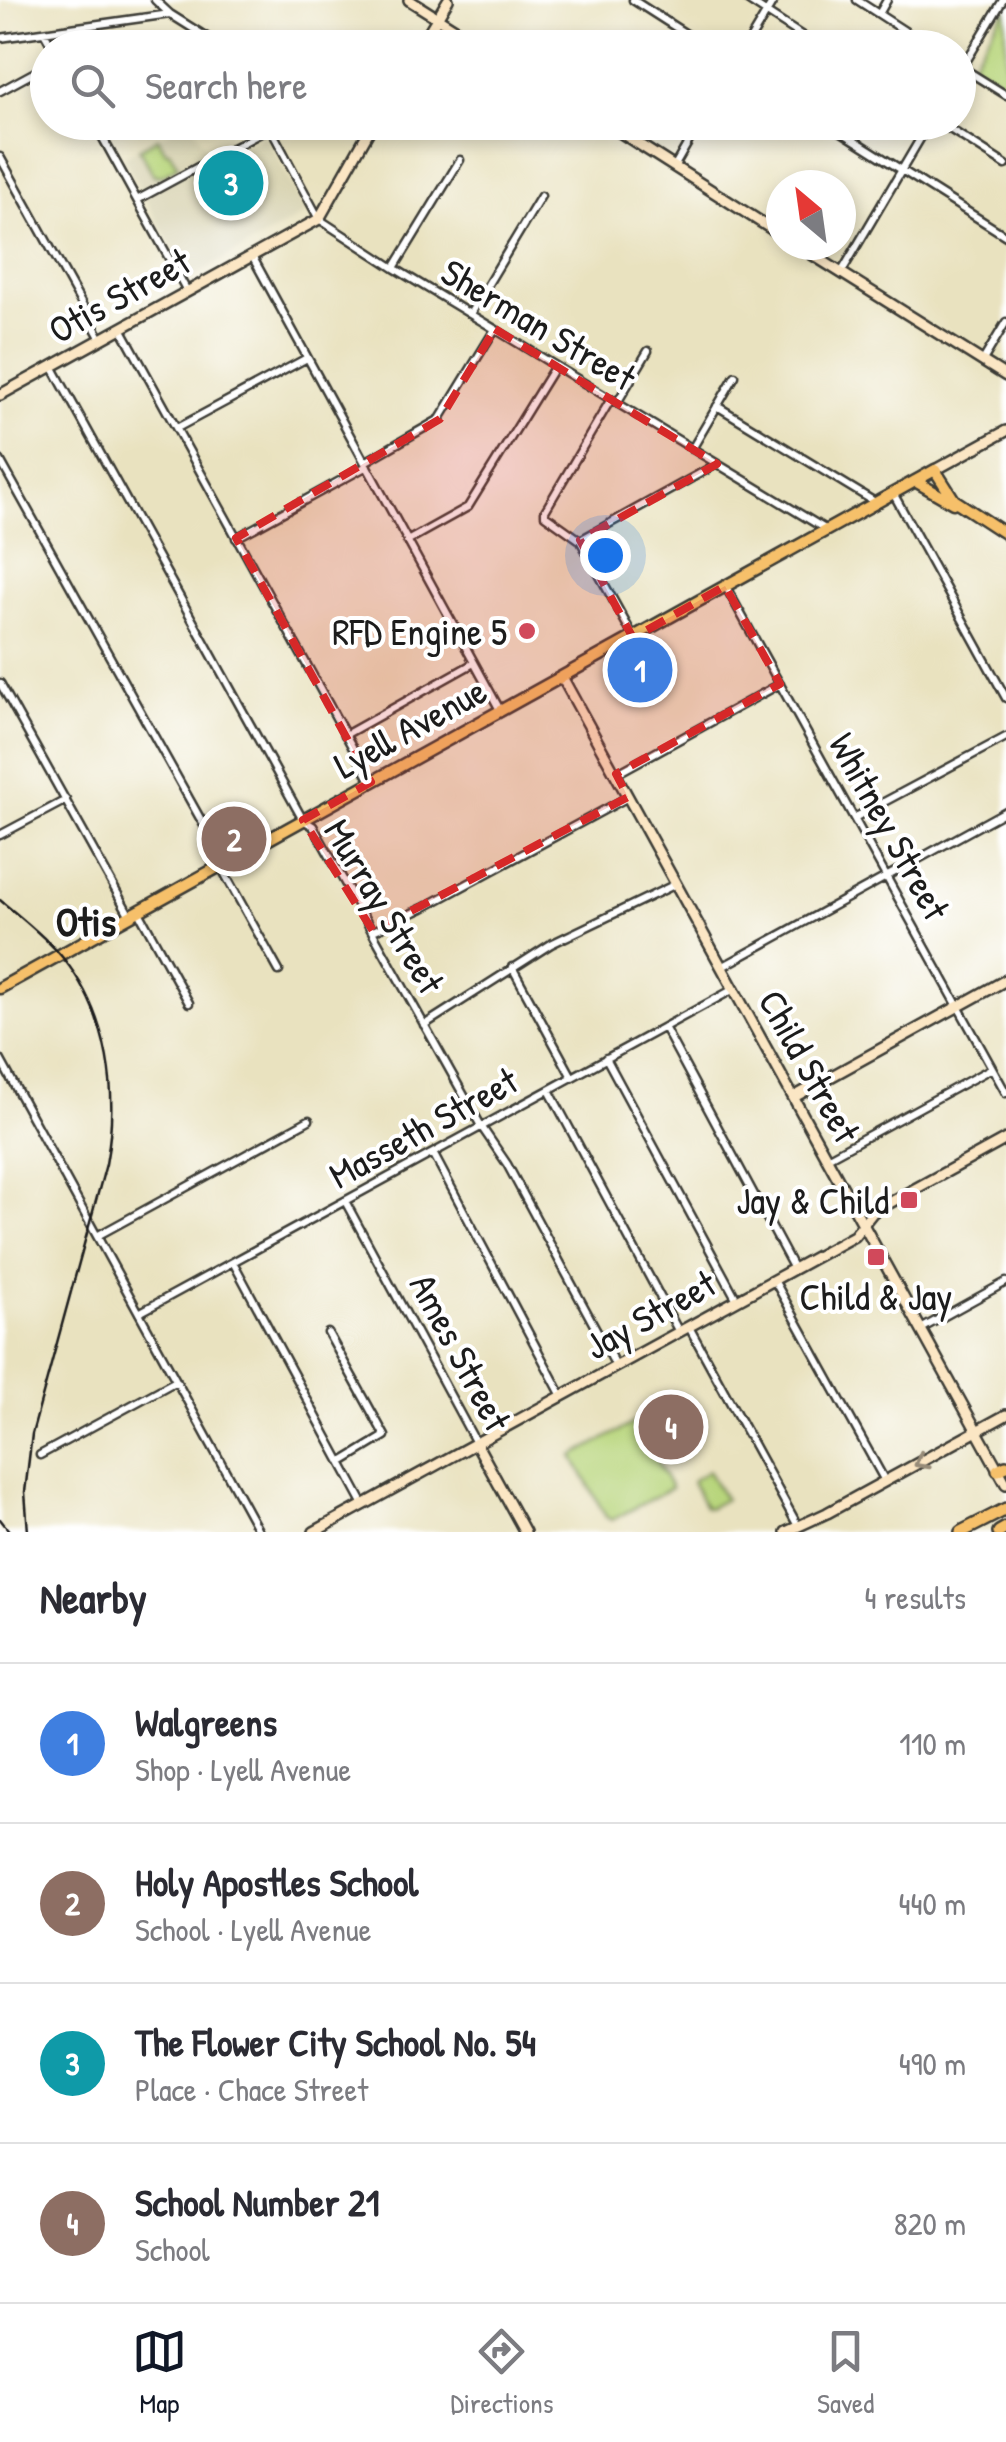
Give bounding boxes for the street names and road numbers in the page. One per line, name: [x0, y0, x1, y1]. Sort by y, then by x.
street label: Otis Street: [39, 234, 200, 355]
street label: Sherman Street: [432, 246, 647, 403]
street label: Lyell Avenue: [324, 664, 496, 790]
street label: Whitney Street: [817, 723, 963, 930]
street label: Murray Street: [312, 809, 458, 1004]
street label: Child Street: [747, 980, 874, 1153]
street label: Masseth Street: [319, 1053, 527, 1200]
street label: Jay Street: [575, 1256, 726, 1371]
street label: Ames Street: [398, 1264, 525, 1441]

